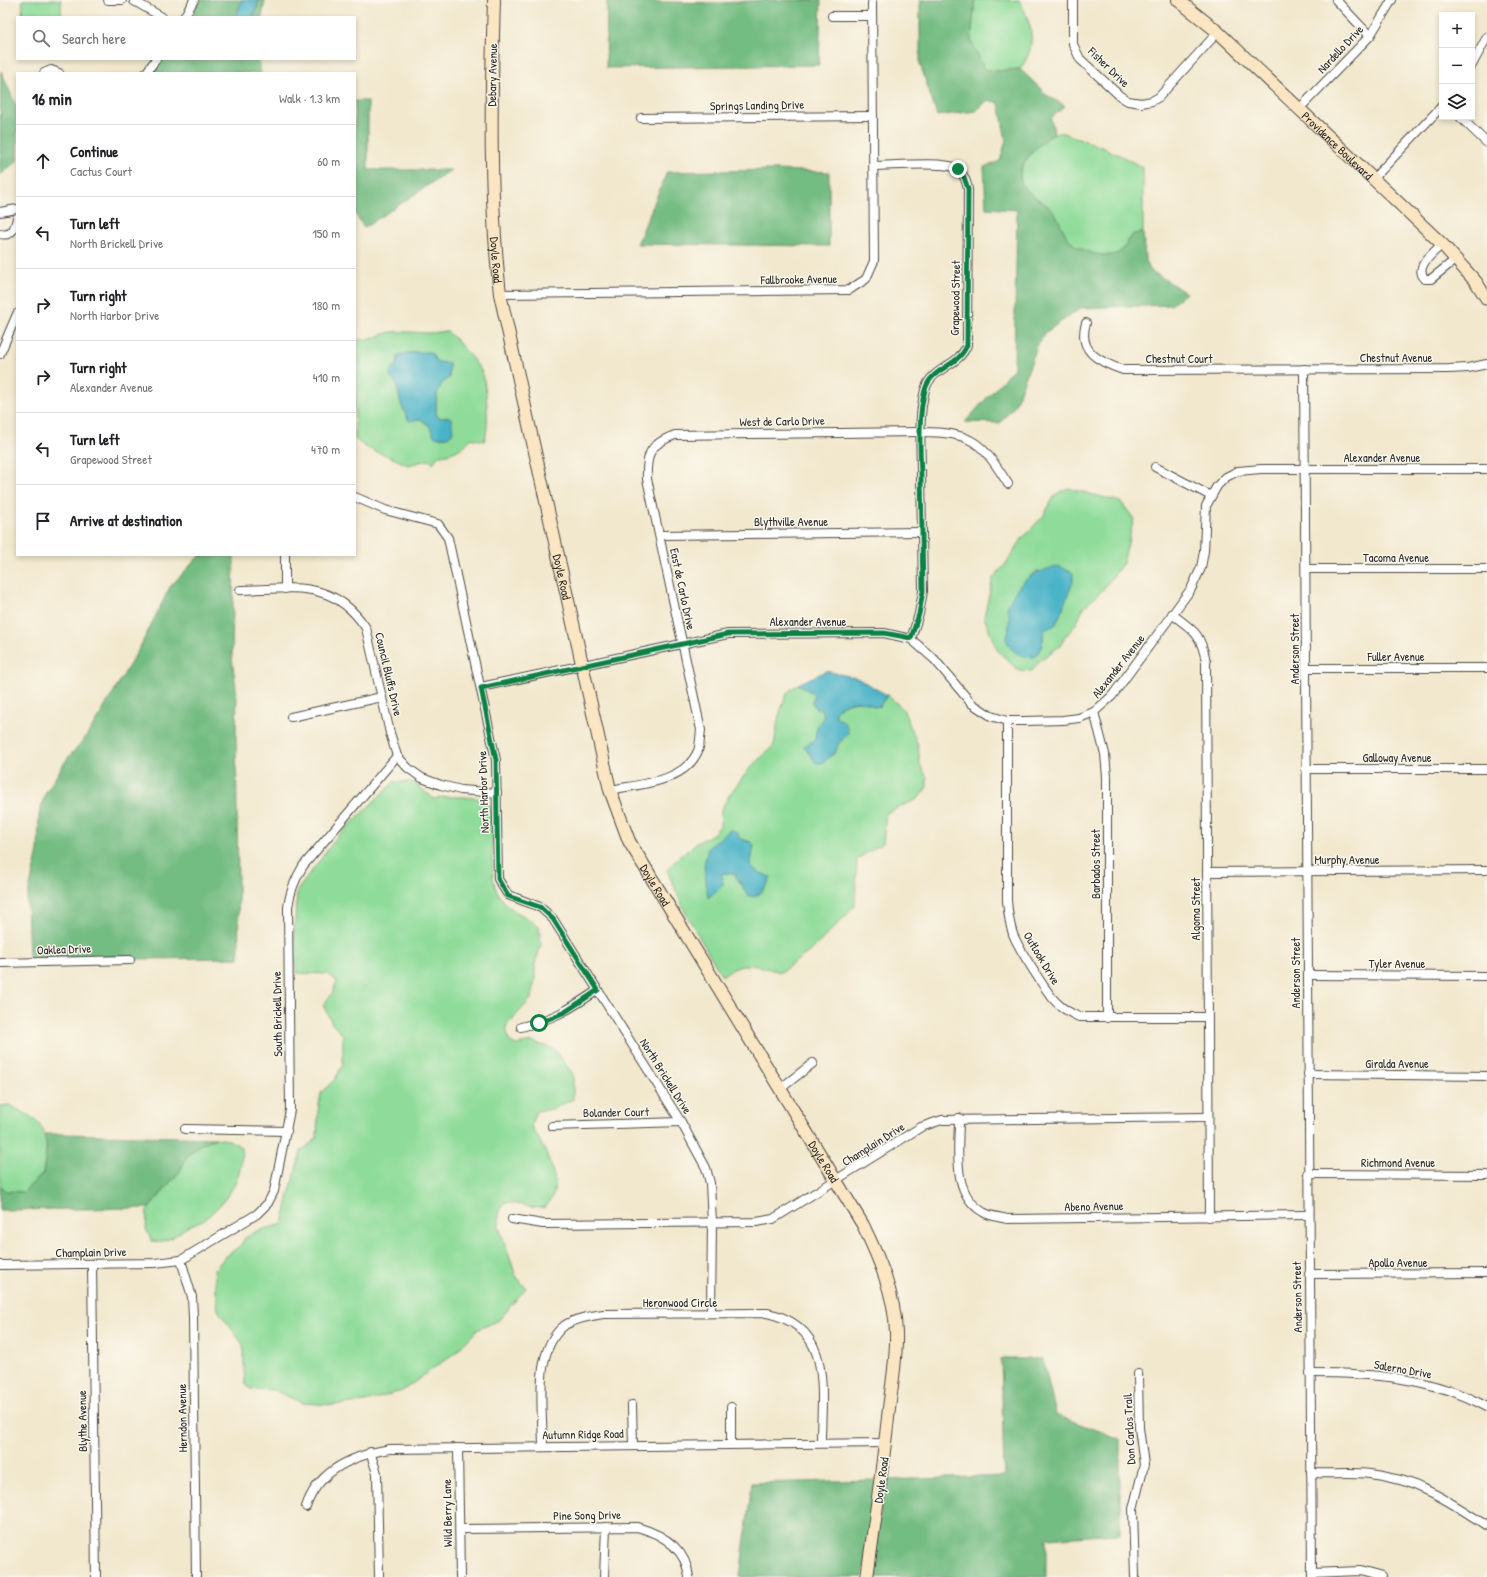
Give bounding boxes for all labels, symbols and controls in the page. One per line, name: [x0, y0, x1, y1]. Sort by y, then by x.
map controls: [1439, 12, 1475, 120]
button: +: [1439, 12, 1475, 48]
search box: [16, 16, 356, 60]
street label: Nardello Drive: [1313, 21, 1367, 77]
icon: search: [30, 27, 52, 49]
text: Search here: [62, 28, 126, 49]
street label: Fisher Drive: [1084, 42, 1134, 91]
street label: Debary Avenue: [483, 43, 501, 107]
button: −: [1439, 48, 1475, 84]
button: layers: [1439, 84, 1475, 120]
text: 16 min: [32, 87, 72, 110]
text: Walk · 1.3 km: [279, 89, 340, 107]
street label: Springs Landing Drive: [710, 96, 804, 114]
street label: Providence Boulevard: [1298, 107, 1377, 183]
text: Continue: [70, 141, 118, 162]
icon: ahead: [32, 150, 54, 172]
text: 60 m: [317, 152, 340, 170]
route end: [949, 160, 967, 178]
text: Cactus Court: [70, 162, 132, 180]
text: Turn left: [70, 213, 120, 234]
icon: left: [32, 222, 54, 244]
text: 150 m: [312, 224, 340, 242]
text: North Brickell Drive: [70, 234, 163, 252]
street label: Doyle Road: [486, 236, 507, 284]
street label: Grapewood Street: [946, 259, 964, 336]
street label: Fallbrooke Avenue: [760, 270, 838, 288]
text: Turn right: [70, 285, 126, 306]
icon: right: [32, 294, 54, 316]
text: 180 m: [312, 296, 340, 314]
text: North Harbor Drive: [70, 306, 159, 324]
street label: Chestnut Avenue: [1360, 349, 1433, 366]
street label: Chestnut Court: [1145, 350, 1213, 367]
text: Turn right: [70, 357, 126, 378]
icon: right: [32, 366, 54, 388]
text: 410 m: [313, 368, 340, 386]
text: Alexander Avenue: [70, 378, 153, 396]
street label: West de Carlo Drive: [739, 412, 825, 430]
text: Turn left: [70, 429, 120, 450]
icon: left: [32, 438, 54, 460]
text: 470 m: [311, 440, 340, 458]
street label: Alexander Avenue: [1344, 449, 1421, 466]
text: Grapewood Street: [70, 450, 152, 468]
icon: arrive: [32, 510, 54, 532]
text: Arrive at destination: [70, 510, 182, 531]
street label: Blythville Avenue: [754, 513, 828, 530]
street label: East de Carlo Drive: [666, 547, 700, 632]
street label: Tacoma Avenue: [1363, 549, 1429, 566]
street label: Doyle Road: [549, 552, 576, 601]
street label: Alexander Avenue: [770, 613, 847, 630]
street label: Anderson Street: [1286, 613, 1303, 684]
street label: Alexander Avenue: [1088, 630, 1148, 701]
street label: Council Bluffs Drive: [371, 631, 407, 718]
street label: Fuller Avenue: [1366, 648, 1425, 665]
street label: Galloway Avenue: [1362, 749, 1432, 766]
street label: North Harbor Drive: [473, 750, 493, 833]
street label: Barbados Street: [1087, 828, 1104, 899]
street label: Murphy Avenue: [1314, 851, 1380, 868]
street label: Doyle Road: [636, 861, 675, 909]
street label: Algoma Street: [1187, 877, 1204, 940]
street label: Outlook Drive: [1020, 928, 1065, 988]
street label: Anderson Street: [1287, 937, 1304, 1008]
street label: Oaklea Drive: [37, 940, 92, 958]
street label: Tyler Avenue: [1369, 955, 1425, 972]
street label: South Brickell Drive: [268, 971, 286, 1057]
route start: [530, 1014, 548, 1032]
street label: North Brickell Drive: [636, 1035, 696, 1117]
street label: Giralda Avenue: [1365, 1055, 1429, 1072]
street label: Bolander Court: [583, 1103, 650, 1121]
street label: Champlain Drive: [838, 1118, 908, 1170]
street label: Doyle Road: [805, 1137, 844, 1186]
street label: Richmond Avenue: [1361, 1154, 1435, 1171]
street label: Abeno Avenue: [1064, 1197, 1124, 1215]
street label: Champlain Drive: [55, 1243, 127, 1261]
street label: Apollo Avenue: [1368, 1254, 1428, 1271]
street label: Anderson Street: [1288, 1261, 1306, 1333]
street label: Heronwood Circle: [643, 1294, 717, 1311]
street label: Salerno Drive: [1373, 1356, 1433, 1382]
street label: Herndon Avenue: [173, 1383, 191, 1452]
street label: Blythe Avenue: [73, 1390, 91, 1452]
street label: Don Carlos Trail: [1119, 1392, 1139, 1465]
street label: Autumn Ridge Road: [542, 1425, 624, 1443]
street label: Doyle Road: [869, 1456, 893, 1504]
street label: Wild Berry Lane: [438, 1479, 456, 1547]
street label: Pine Song Drive: [553, 1506, 621, 1524]

